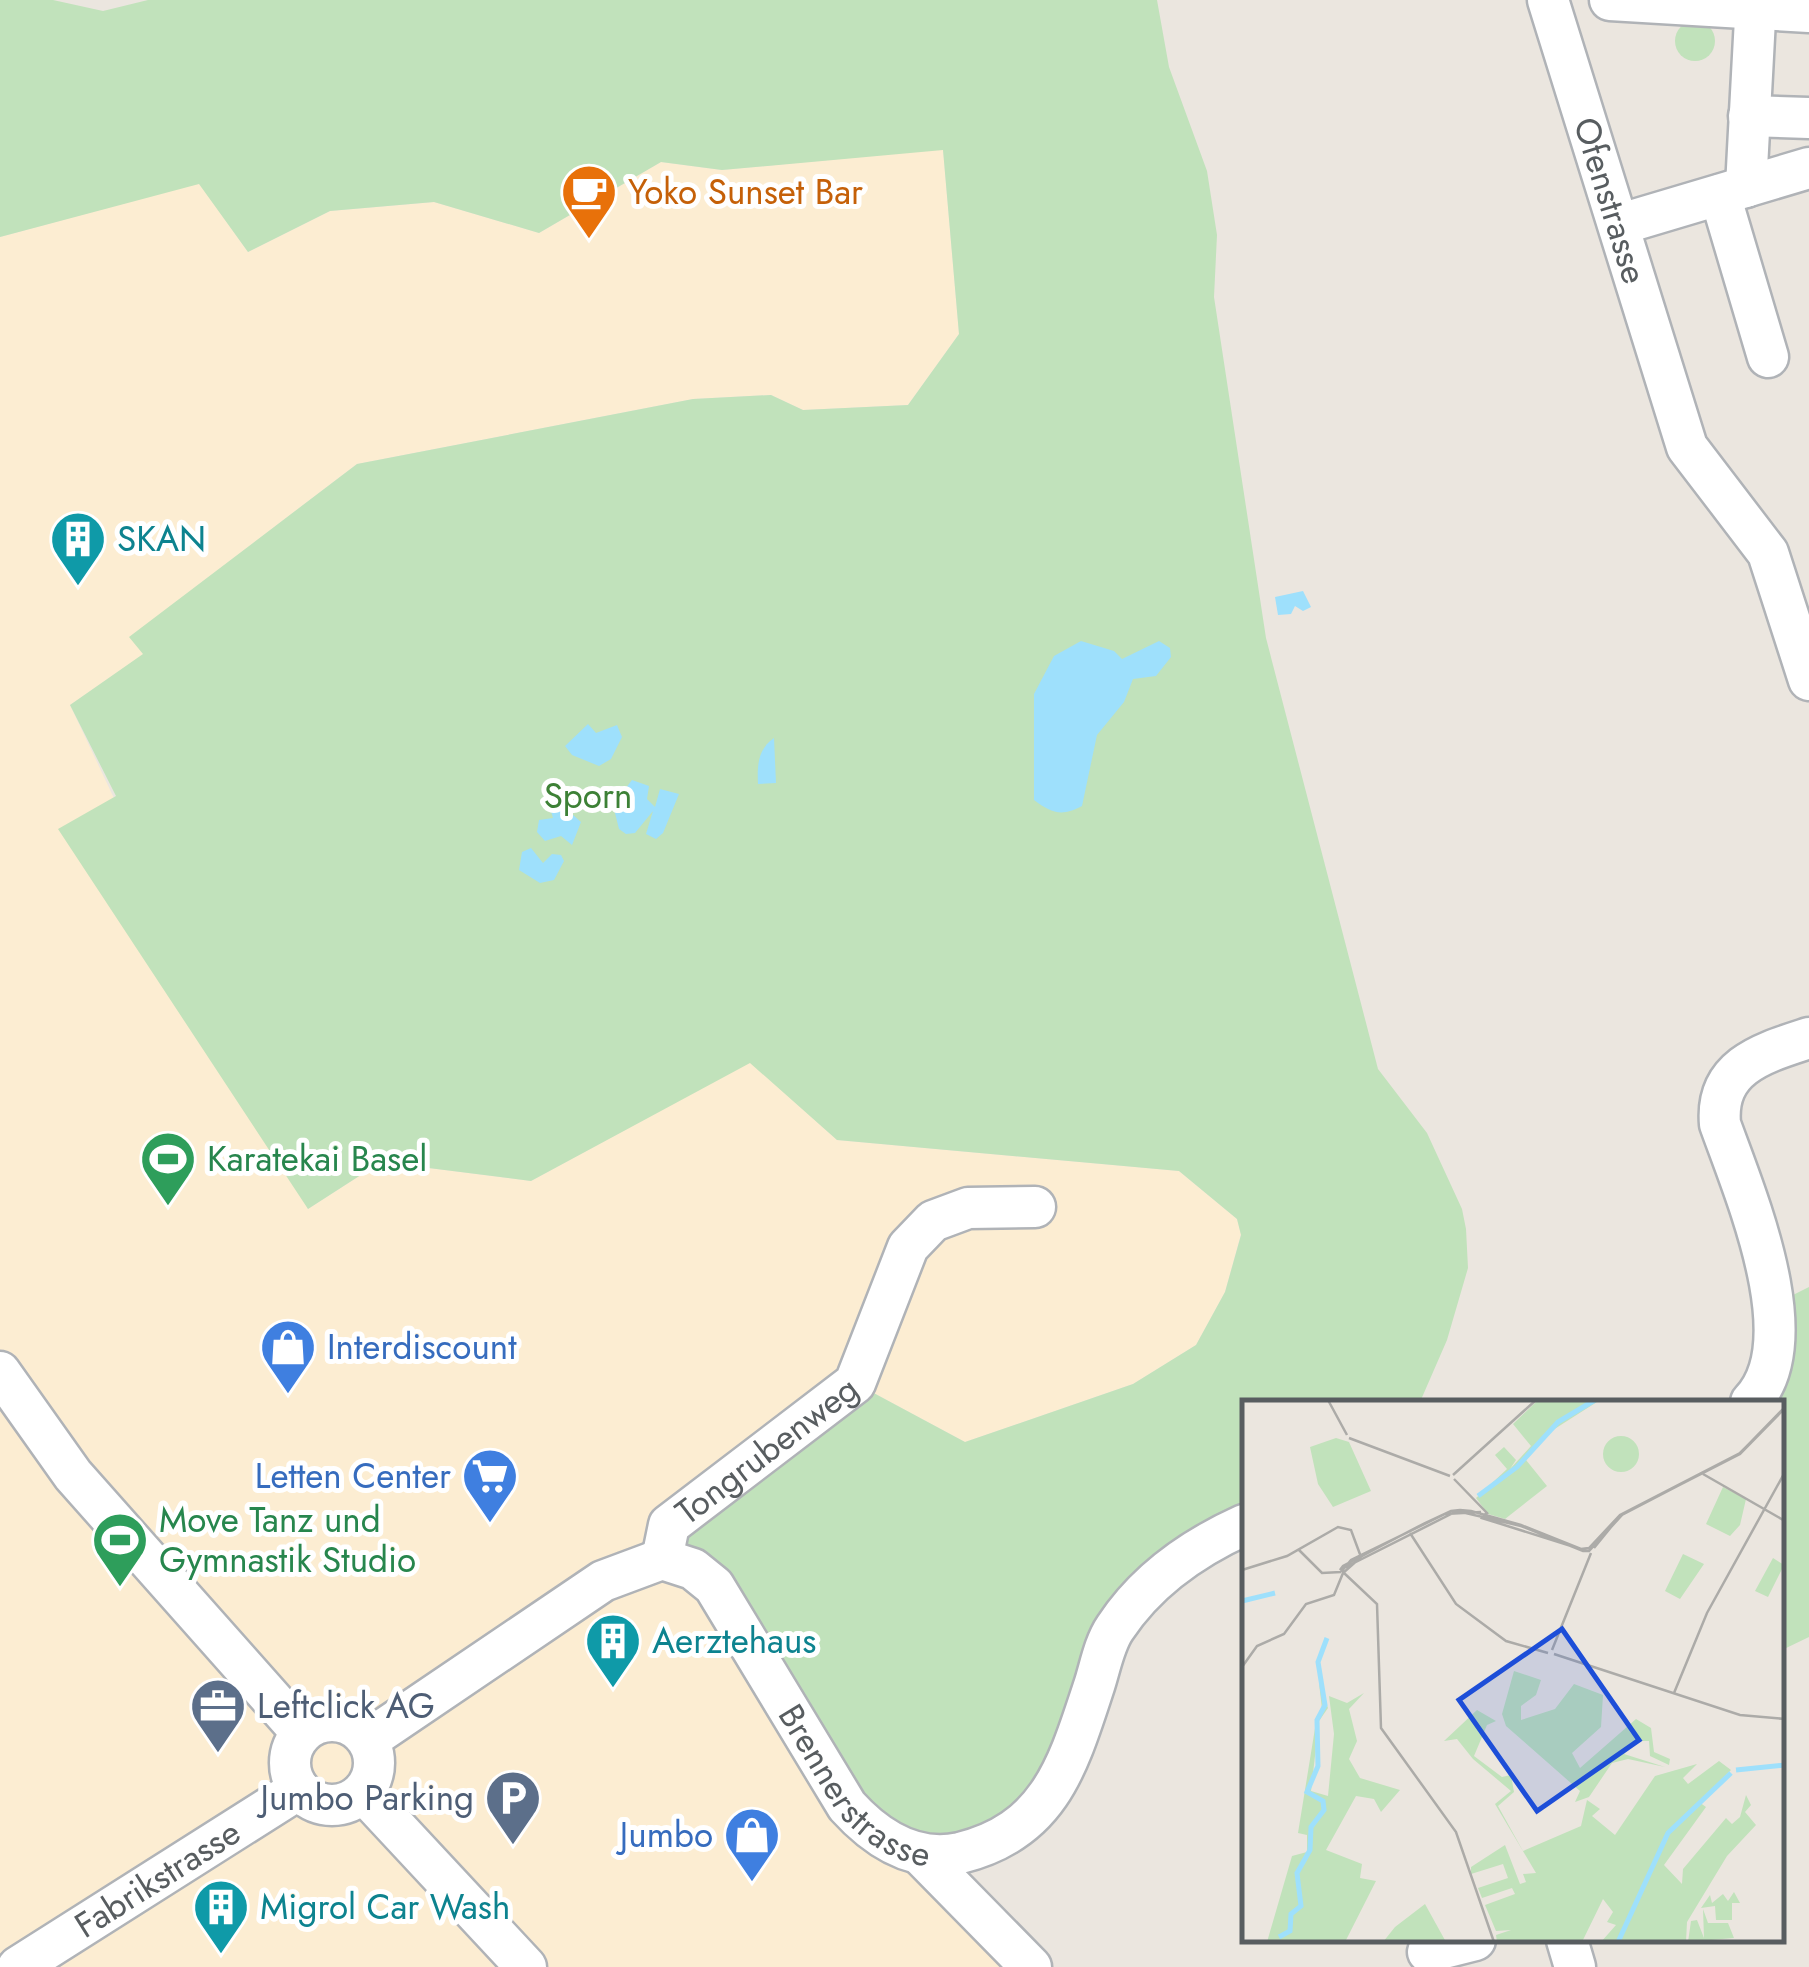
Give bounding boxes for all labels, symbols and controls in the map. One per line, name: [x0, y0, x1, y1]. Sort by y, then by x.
street label: Ofenstrasse: [1561, 111, 1660, 290]
cafe icon: Yoko Sunset Bar: [559, 162, 619, 241]
place label: Yoko Sunset Bar: [628, 167, 863, 217]
building icon: SKAN: [48, 509, 108, 588]
place label: SKAN: [117, 514, 206, 564]
park label: Sporn: [544, 771, 632, 821]
sports icon: Karatekai Basel: [138, 1129, 198, 1208]
place label: Karatekai Basel: [207, 1134, 427, 1184]
shop icon: Interdiscount: [258, 1317, 318, 1396]
place label: Interdiscount: [327, 1322, 517, 1372]
street label: Tongrubenweg: [665, 1364, 869, 1536]
inset map: [1242, 1400, 1784, 1942]
supermarket icon: Letten Center: [460, 1446, 520, 1525]
place label: Letten Center: [255, 1451, 451, 1501]
place label: Move Tanz und Gymnastik Studio: [159, 1495, 416, 1585]
sports icon: Move Tanz und Gymnastik Studio: [90, 1510, 150, 1589]
building icon: Aerztehaus: [583, 1611, 643, 1690]
place label: Aerztehaus: [652, 1616, 816, 1666]
office icon: Leftclick AG: [188, 1676, 248, 1755]
place label: Leftclick AG: [257, 1681, 435, 1731]
street label: Brennerstrasse: [766, 1695, 935, 1880]
parking icon: Jumbo Parking: [483, 1768, 543, 1847]
place label: Jumbo Parking: [257, 1773, 474, 1823]
shop icon: Jumbo: [722, 1805, 782, 1884]
street label: Fabrikstrasse: [65, 1807, 250, 1950]
place label: Jumbo: [616, 1810, 713, 1860]
building icon: Migrol Car Wash: [191, 1877, 251, 1956]
place label: Migrol Car Wash: [260, 1882, 510, 1932]

